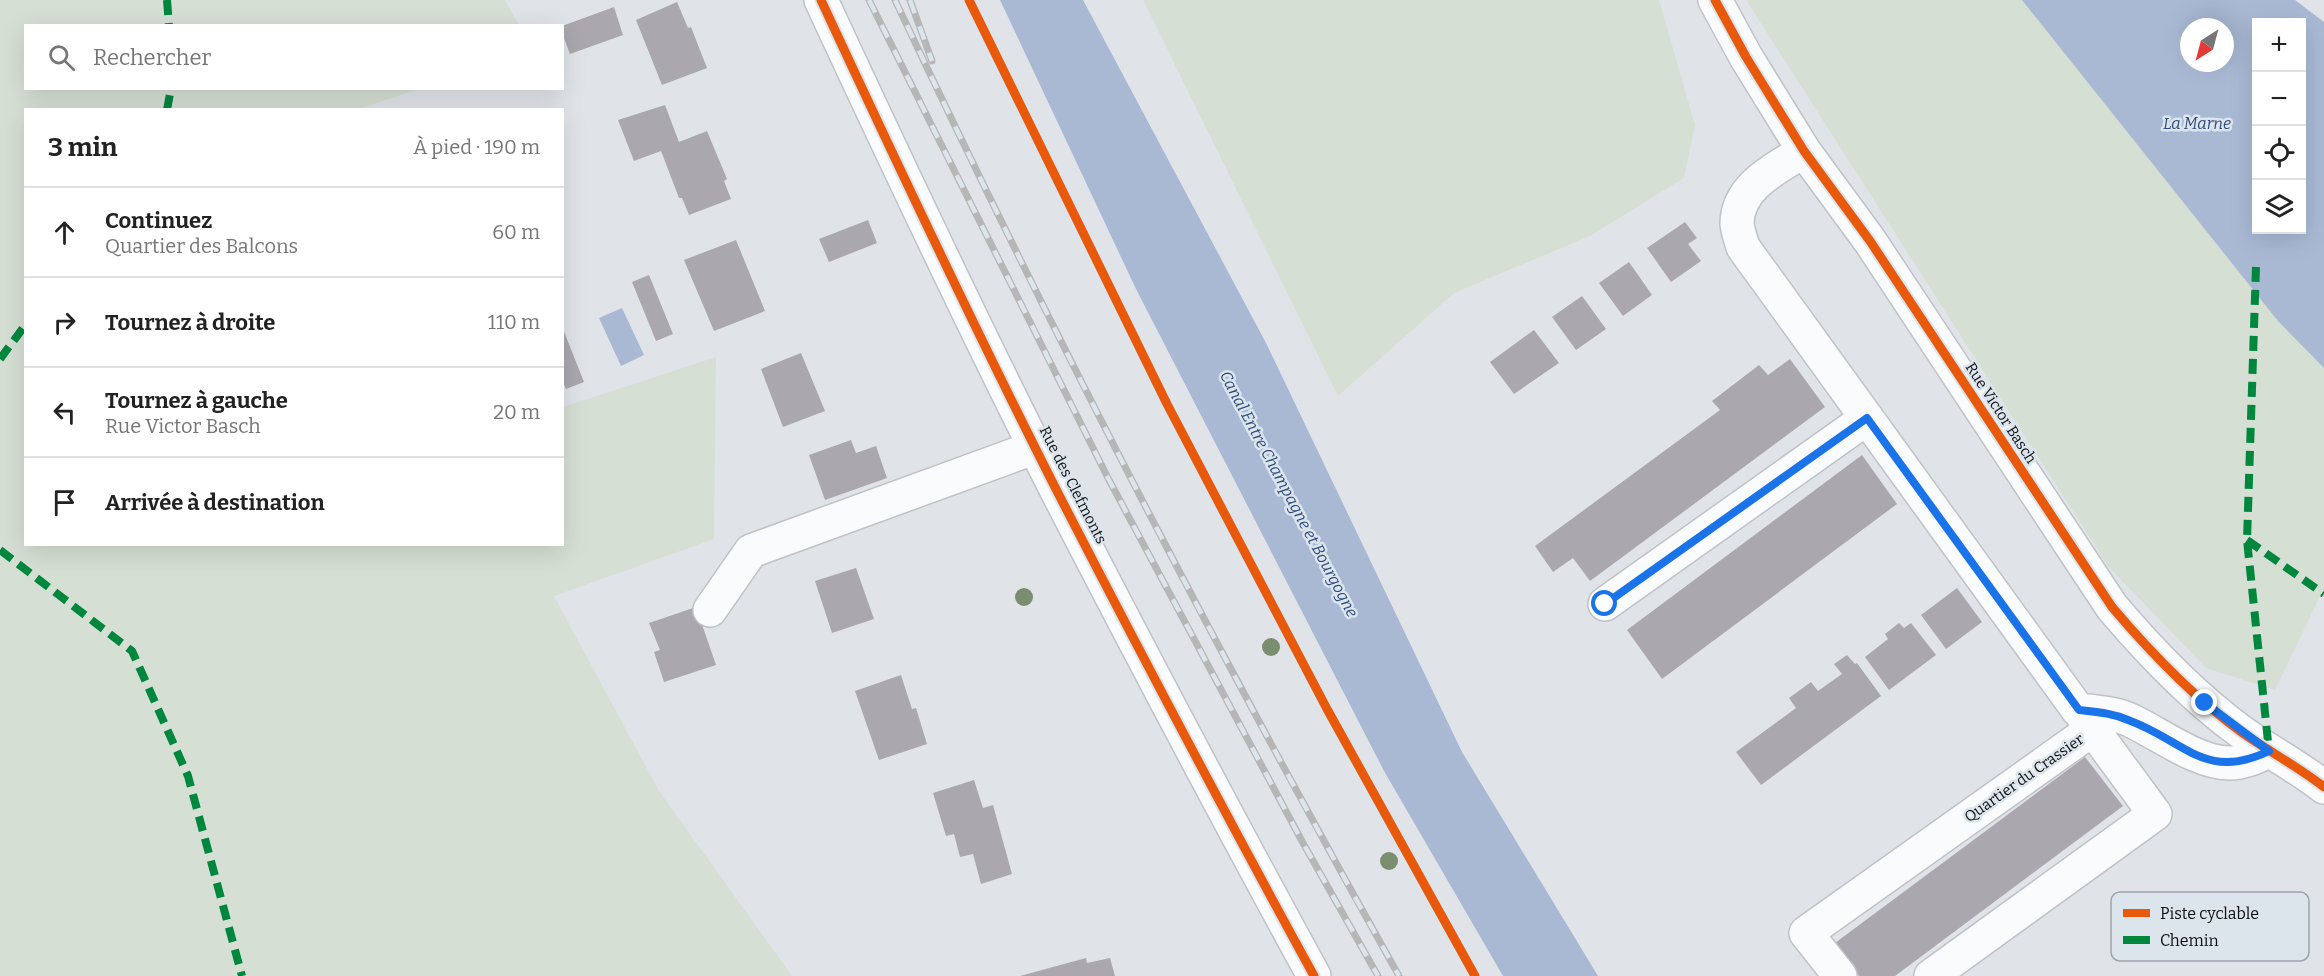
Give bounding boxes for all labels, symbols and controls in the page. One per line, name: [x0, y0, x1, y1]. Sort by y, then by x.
north arrow: [2180, 18, 2234, 72]
map controls: [2252, 18, 2306, 234]
button: +: [2252, 18, 2306, 72]
search box: [24, 24, 564, 90]
icon: search: [45, 41, 78, 74]
text: Rechercher: [93, 44, 211, 71]
button: −: [2252, 72, 2306, 126]
water label: La Marne: [2163, 114, 2231, 133]
button: locate: [2252, 126, 2306, 180]
text: 3 min: [48, 132, 117, 163]
text: À pied · 190 m: [413, 135, 540, 159]
button: layers: [2252, 180, 2306, 234]
text: Continuez: [105, 207, 212, 234]
icon: ahead: [48, 216, 81, 249]
text: 60 m: [492, 220, 540, 244]
text: Quartier des Balcons: [105, 234, 298, 258]
icon: right: [48, 306, 81, 339]
text: Tournez à droite: [105, 309, 275, 336]
text: 110 m: [488, 310, 540, 334]
street label: Rue Victor Basch: [1962, 359, 2041, 467]
water label: Canal Entre Champagne et Bourgogne: [1216, 368, 1362, 620]
text: Tournez à gauche: [105, 387, 288, 414]
icon: left: [48, 396, 81, 429]
text: 20 m: [493, 400, 540, 424]
text: Rue Victor Basch: [105, 414, 261, 438]
street label: Rue des Clefmonts: [1036, 423, 1110, 547]
icon: arrive: [48, 486, 81, 519]
text: Arrivée à destination: [105, 489, 325, 516]
route start: [1591, 590, 1617, 616]
route end: [2191, 689, 2217, 715]
street label: Quartier du Crassier: [1961, 730, 2087, 826]
legend: [2111, 892, 2309, 961]
text: Piste cyclable: [2160, 904, 2259, 923]
text: Chemin: [2160, 931, 2219, 950]

